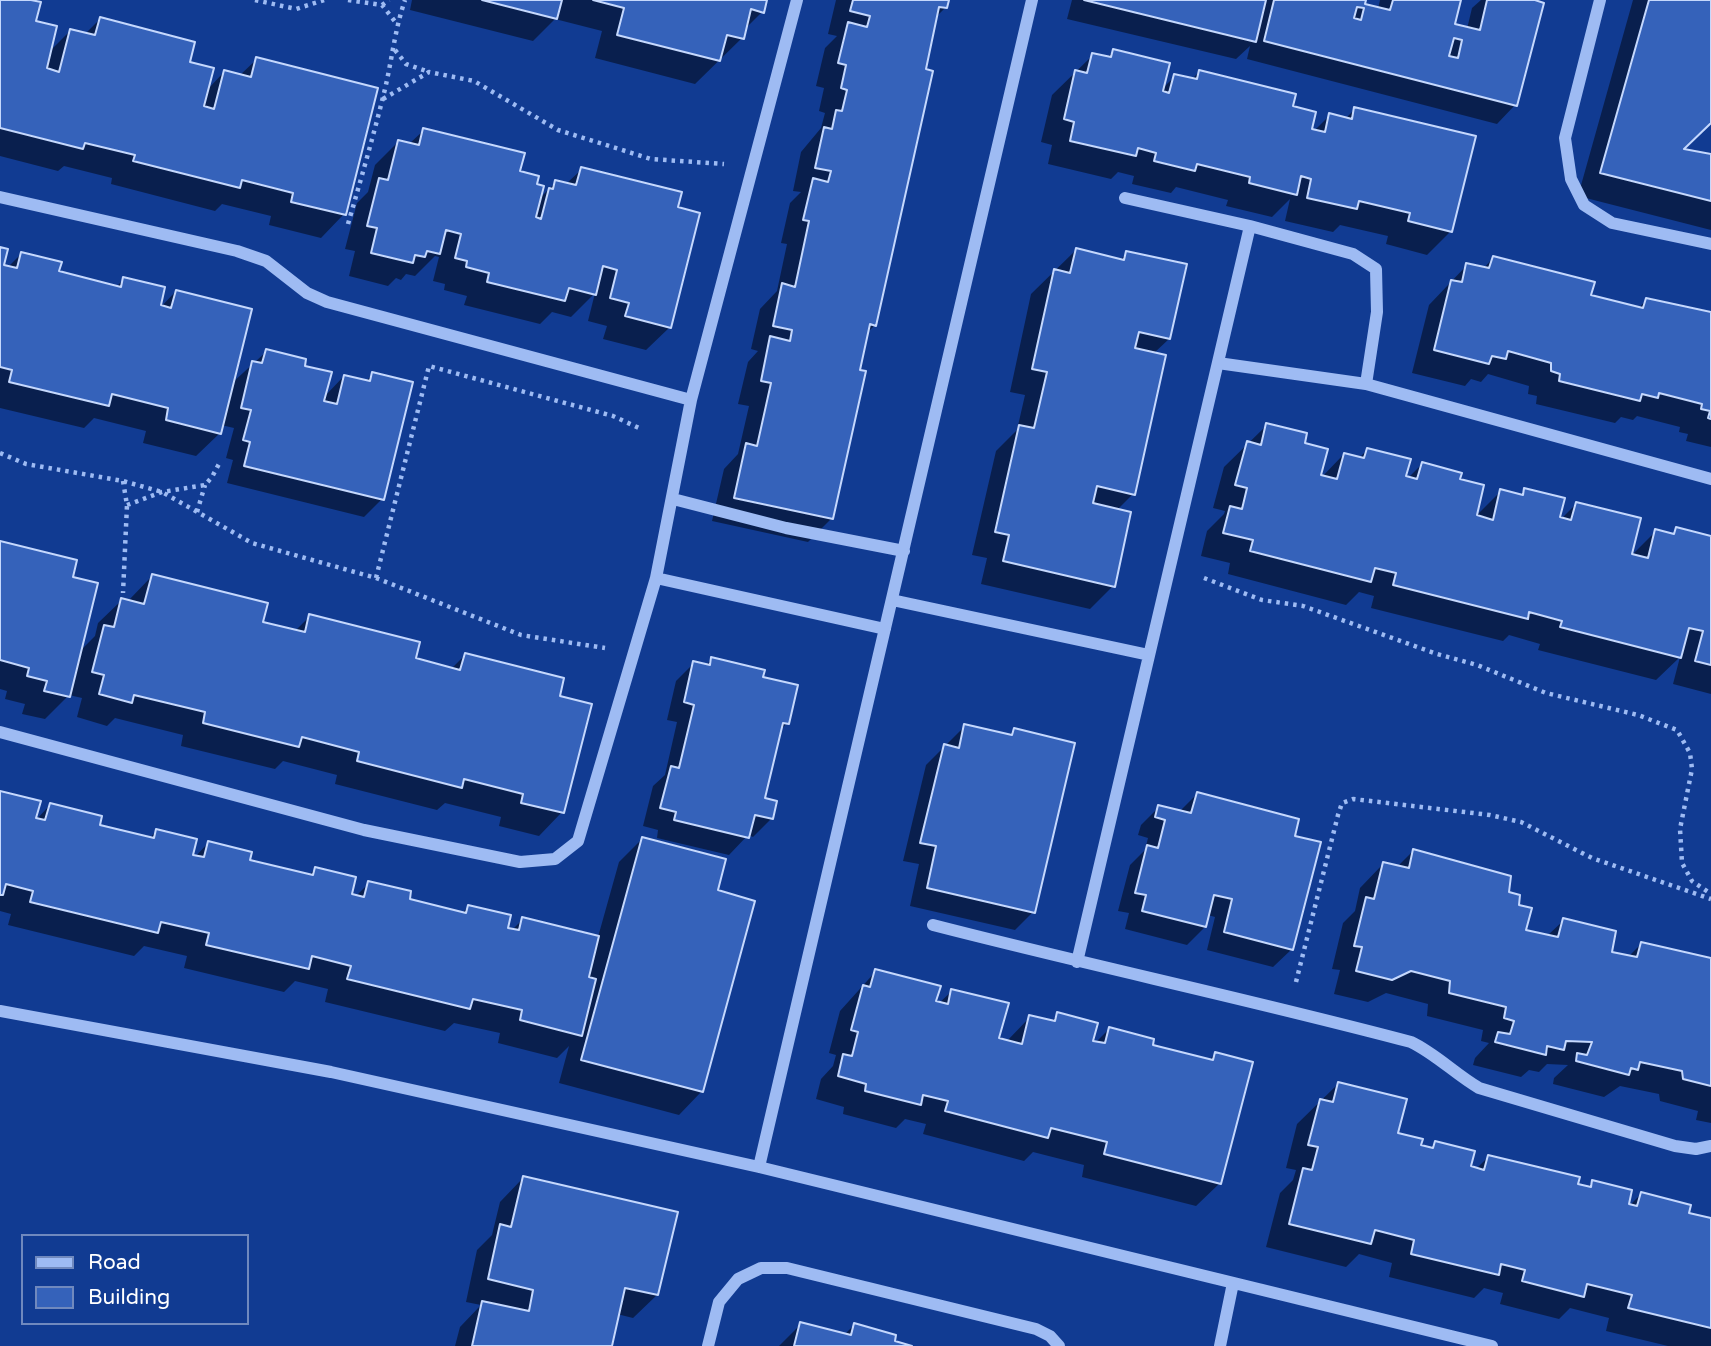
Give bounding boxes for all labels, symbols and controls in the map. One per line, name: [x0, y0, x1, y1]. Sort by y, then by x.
legend: [21, 1234, 248, 1325]
text: Road: [88, 1250, 141, 1275]
text: Building: [88, 1285, 170, 1310]

